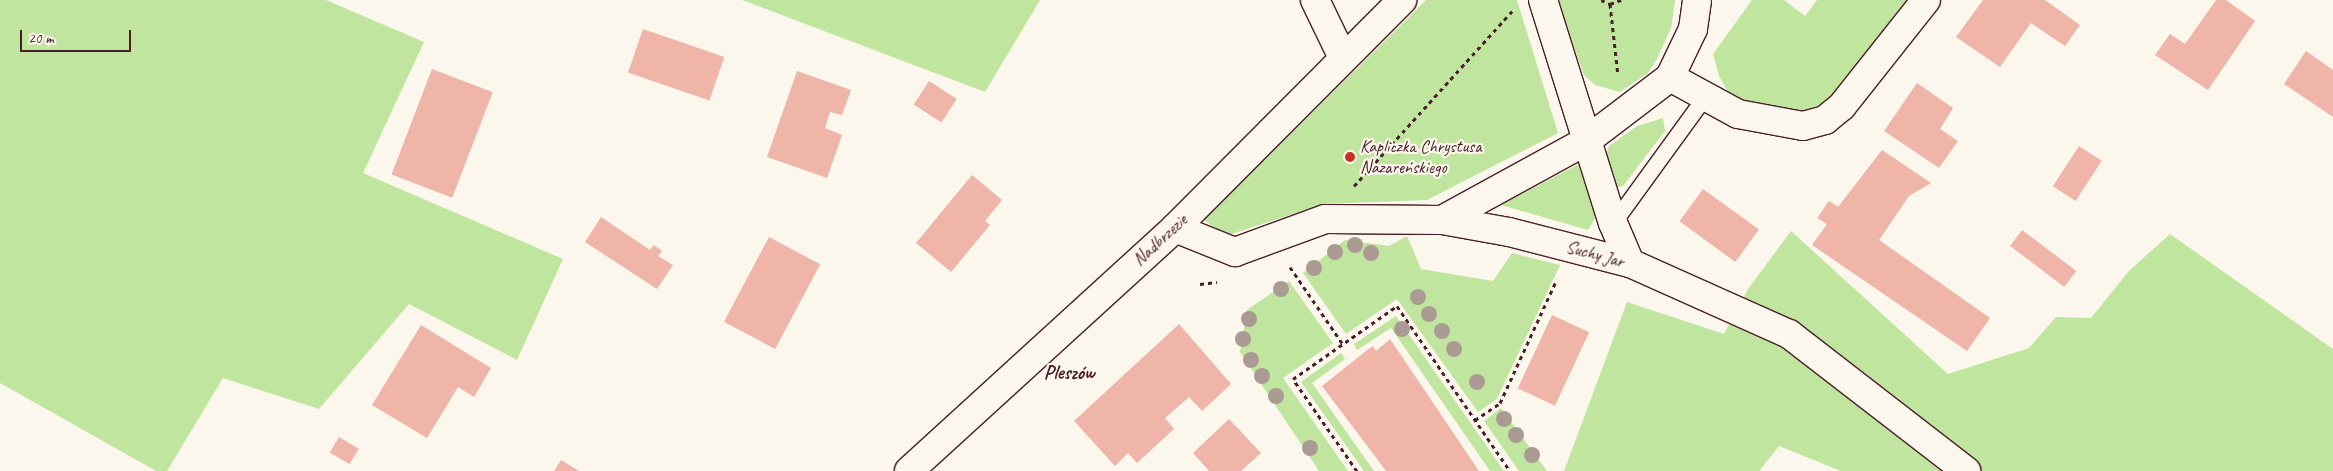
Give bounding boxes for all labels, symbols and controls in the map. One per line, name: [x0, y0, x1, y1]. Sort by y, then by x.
scale bar: [22, 20, 134, 52]
text: 20 m: [28, 29, 54, 48]
place label: Kapliczka Chrystusa Nazareńskiego: [1360, 136, 1482, 178]
marker: Kapliczka Chrystusa Nazareńskiego: [1344, 151, 1356, 163]
street label: Nadbrzezie: [1128, 209, 1192, 271]
street label: Suchy Jar: [1563, 236, 1627, 272]
district label: Pleszów: [1044, 360, 1094, 384]

